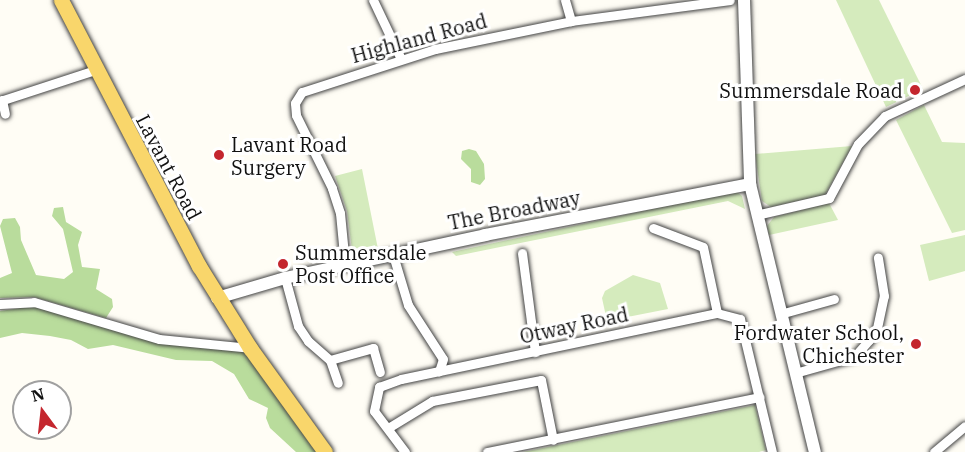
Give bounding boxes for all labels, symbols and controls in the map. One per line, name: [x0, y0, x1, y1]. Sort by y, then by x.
street label: Highland Road: [348, 8, 490, 68]
place label: Summersdale Road: [719, 78, 903, 102]
marker: Summersdale Road: [908, 83, 922, 97]
street label: Lavant Road: [131, 110, 207, 224]
place label: Lavant Road Surgery: [231, 132, 347, 179]
marker: Lavant Road Surgery: [212, 148, 226, 162]
street label: The Broadway: [446, 185, 582, 235]
place label: Summersdale Post Office: [295, 240, 426, 287]
marker: Summersdale Post Office: [276, 257, 290, 271]
street label: Otway Road: [517, 302, 631, 348]
place label: Fordwater School, Chichester: [734, 320, 904, 367]
marker: Fordwater School, Chichester: [909, 337, 923, 351]
north arrow: [12, 380, 72, 440]
text: N: [29, 383, 47, 406]

